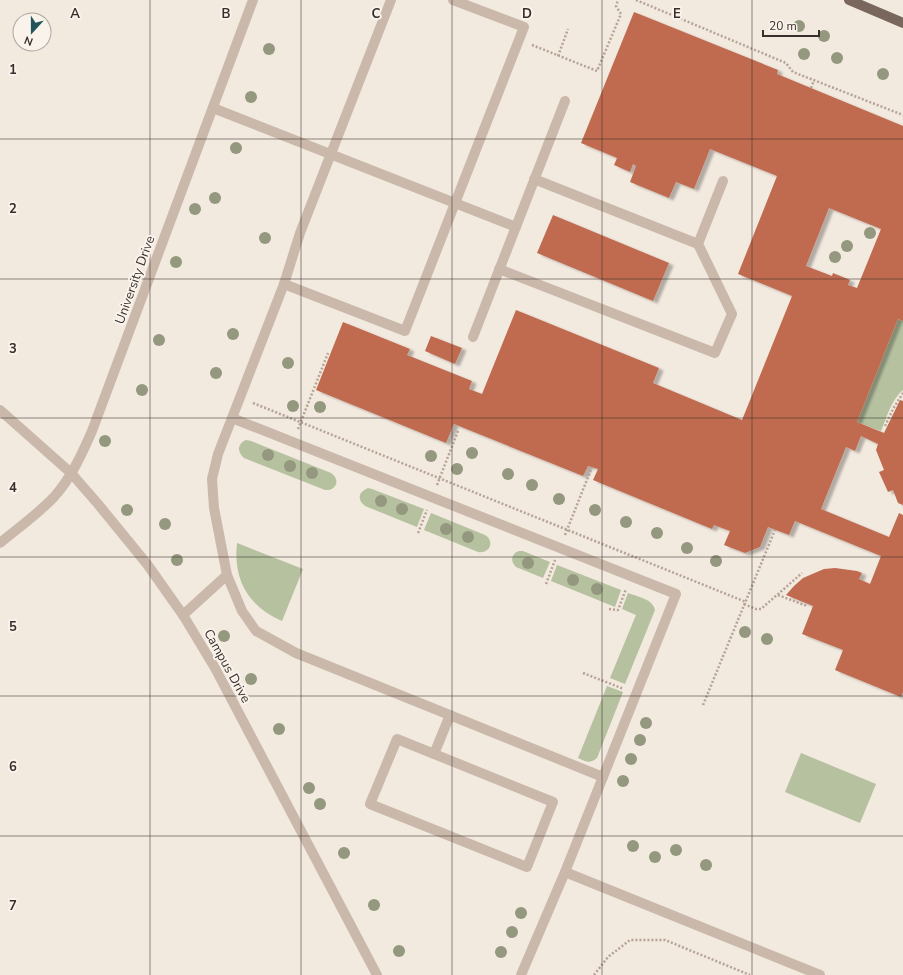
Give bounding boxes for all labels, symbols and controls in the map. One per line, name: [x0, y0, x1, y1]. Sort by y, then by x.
text: A: [70, 5, 80, 23]
text: B: [222, 5, 231, 23]
text: C: [372, 5, 381, 23]
text: D: [522, 5, 532, 23]
text: E: [673, 5, 681, 23]
north arrow: [12, 12, 52, 52]
scale bar: [763, 12, 819, 38]
text: 20 m: [769, 18, 797, 34]
text: N: [22, 32, 35, 49]
text: 1: [9, 61, 17, 79]
text: 2: [9, 200, 17, 218]
street label: University Drive: [111, 233, 159, 327]
text: 3: [9, 340, 17, 358]
text: 4: [9, 479, 17, 497]
text: 5: [9, 618, 17, 636]
street label: Campus Drive: [199, 626, 255, 706]
text: 6: [9, 758, 17, 776]
text: 7: [9, 897, 17, 915]

